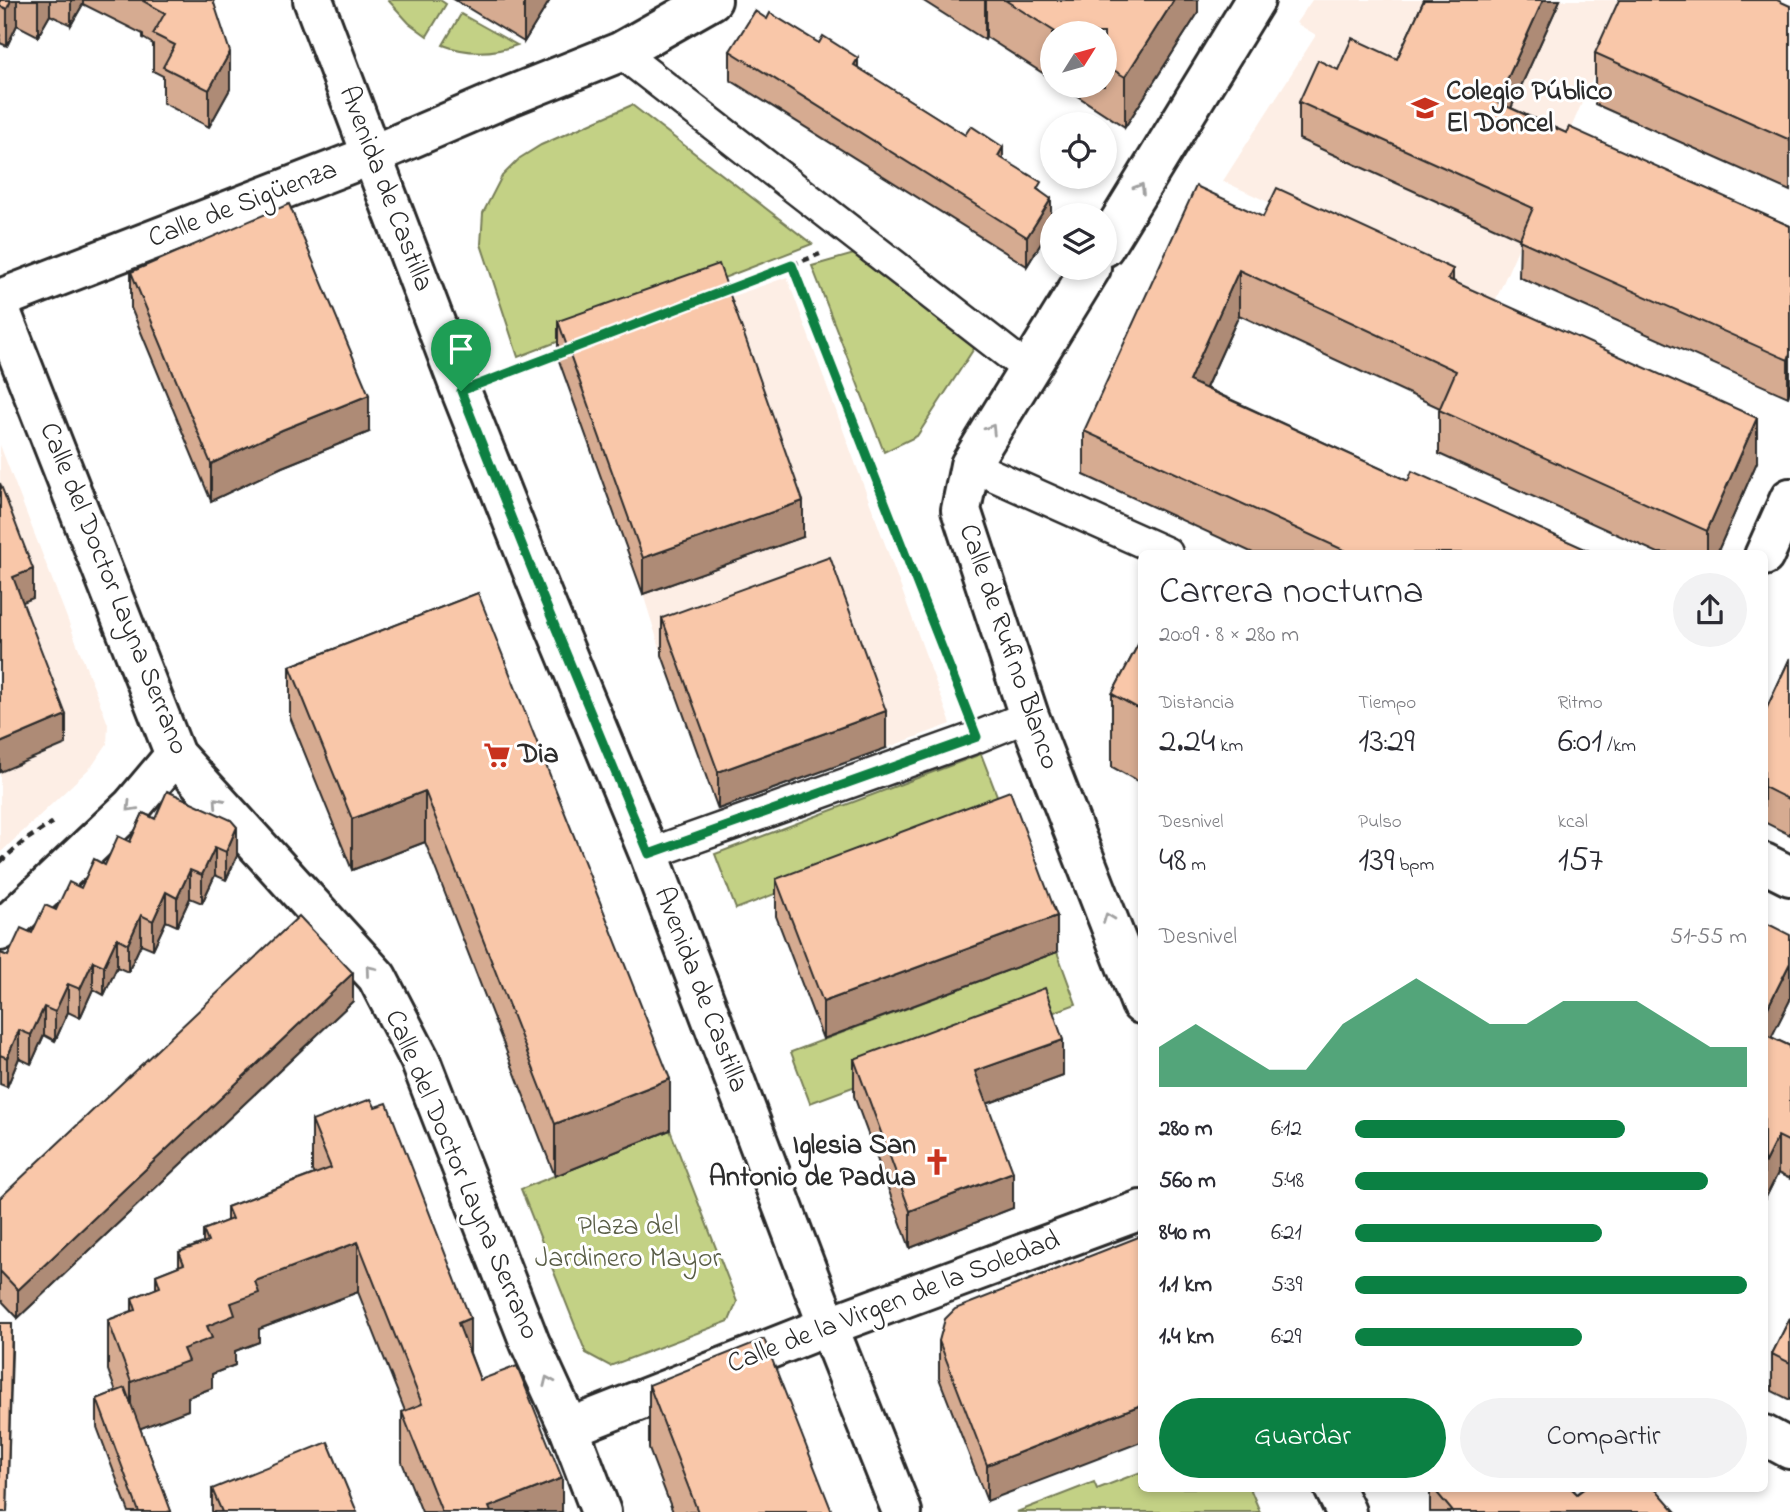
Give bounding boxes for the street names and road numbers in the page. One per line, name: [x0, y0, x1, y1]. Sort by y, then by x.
street label: Avenida de Castilla: [327, 80, 443, 298]
street label: Calle de Sigüenza: [143, 150, 343, 260]
street label: Calle del Doctor Layna Serrano: [28, 417, 198, 761]
street label: Calle de Rufino Blanco: [947, 519, 1069, 775]
street label: Avenida de Castilla: [642, 881, 758, 1099]
street label: Calle del Doctor Layna Serrano: [373, 1004, 549, 1346]
street label: Calle de la Virgen de la Soledad: [722, 1220, 1067, 1385]

